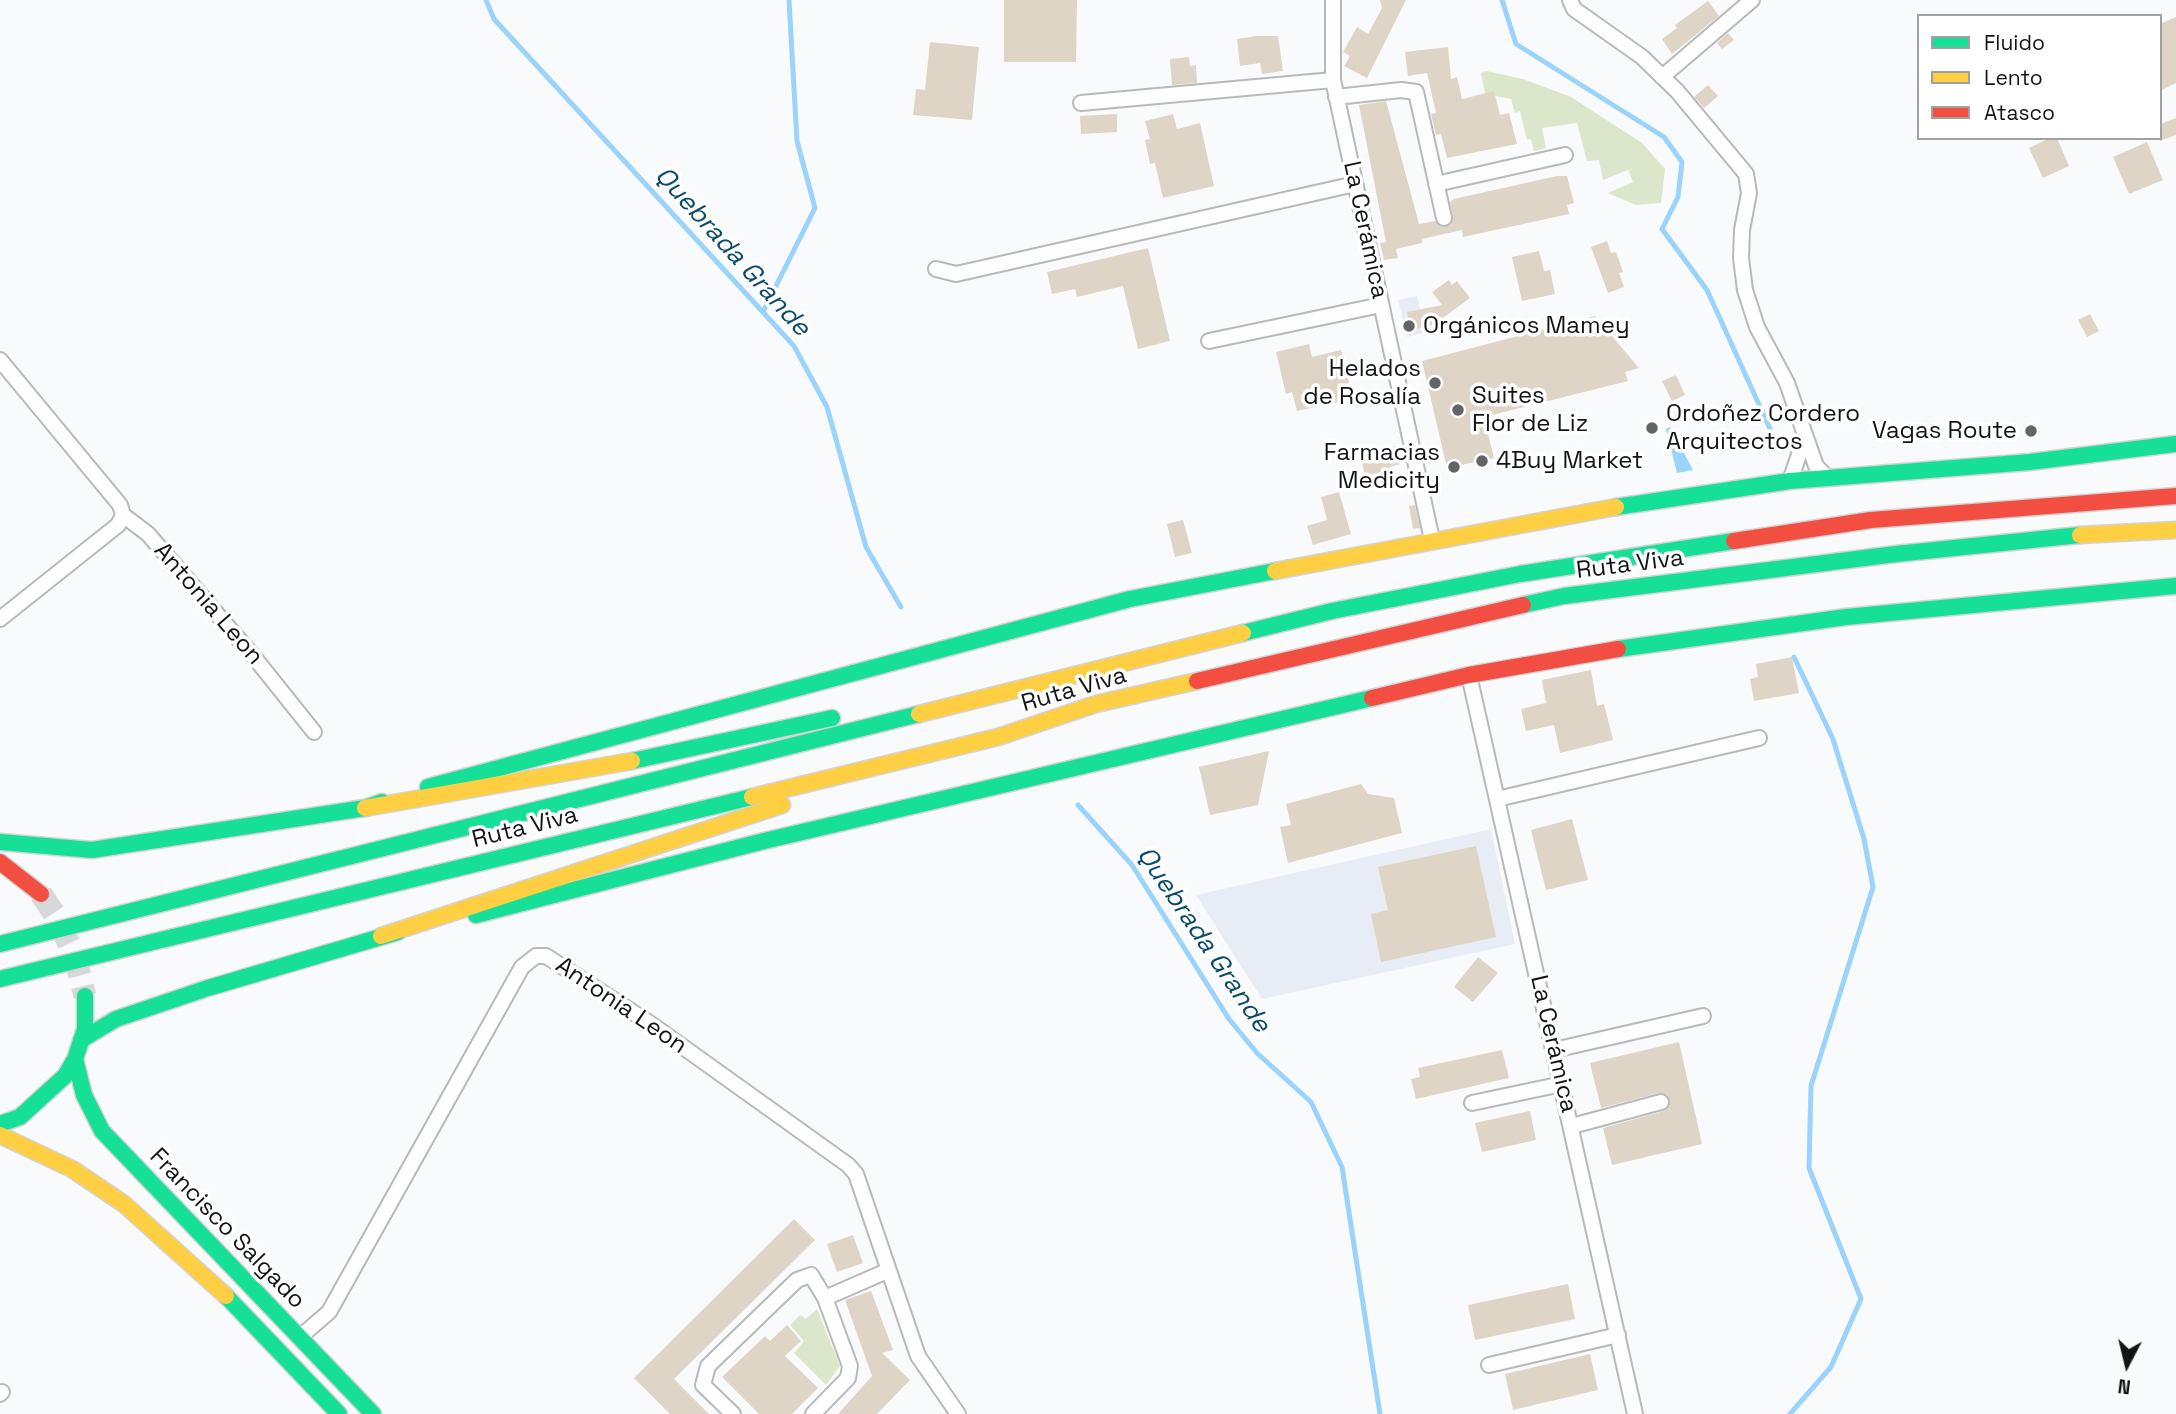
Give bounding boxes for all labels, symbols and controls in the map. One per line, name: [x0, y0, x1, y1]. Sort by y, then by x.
legend: [1917, 14, 2162, 140]
text: Fluido: [1984, 29, 2045, 56]
text: Lento: [1984, 64, 2043, 91]
text: Atasco: [1984, 99, 2055, 126]
street label: La Cerámica: [1336, 159, 1394, 301]
water label: Quebrada Grande: [648, 161, 816, 343]
place label: Orgánicos Mamey: [1423, 312, 1630, 340]
marker: Orgánicos Mamey: [1401, 318, 1417, 334]
place label: Helados de Rosalía: [1303, 355, 1421, 411]
marker: Helados de Rosalía: [1427, 375, 1443, 391]
place label: Suites Flor de Liz: [1472, 382, 1588, 438]
place label: Ordoñez Cordero Arquitectos: [1666, 400, 1860, 456]
marker: Suites Flor de Liz: [1450, 402, 1466, 418]
place label: Vagas Route: [1872, 417, 2017, 445]
marker: Ordoñez Cordero Arquitectos: [1644, 420, 1660, 436]
marker: Vagas Route: [2023, 423, 2039, 439]
place label: Farmacias Medicity: [1324, 439, 1440, 495]
place label: 4Buy Market: [1496, 447, 1643, 475]
marker: 4Buy Market: [1474, 453, 1490, 469]
marker: Farmacias Medicity: [1446, 459, 1462, 475]
street label: Antonia Leon: [147, 537, 269, 671]
street label: Ruta Viva: [1575, 544, 1685, 586]
street label: Ruta Viva: [1018, 661, 1130, 719]
street label: Ruta Viva: [469, 801, 581, 855]
water label: Quebrada Grande: [1129, 841, 1277, 1039]
street label: Antonia Leon: [550, 951, 692, 1061]
street label: La Cerámica: [1523, 973, 1583, 1115]
street label: Francisco Salgado: [143, 1143, 311, 1315]
north arrow: [2092, 1330, 2162, 1400]
text: N: [2117, 1373, 2132, 1400]

